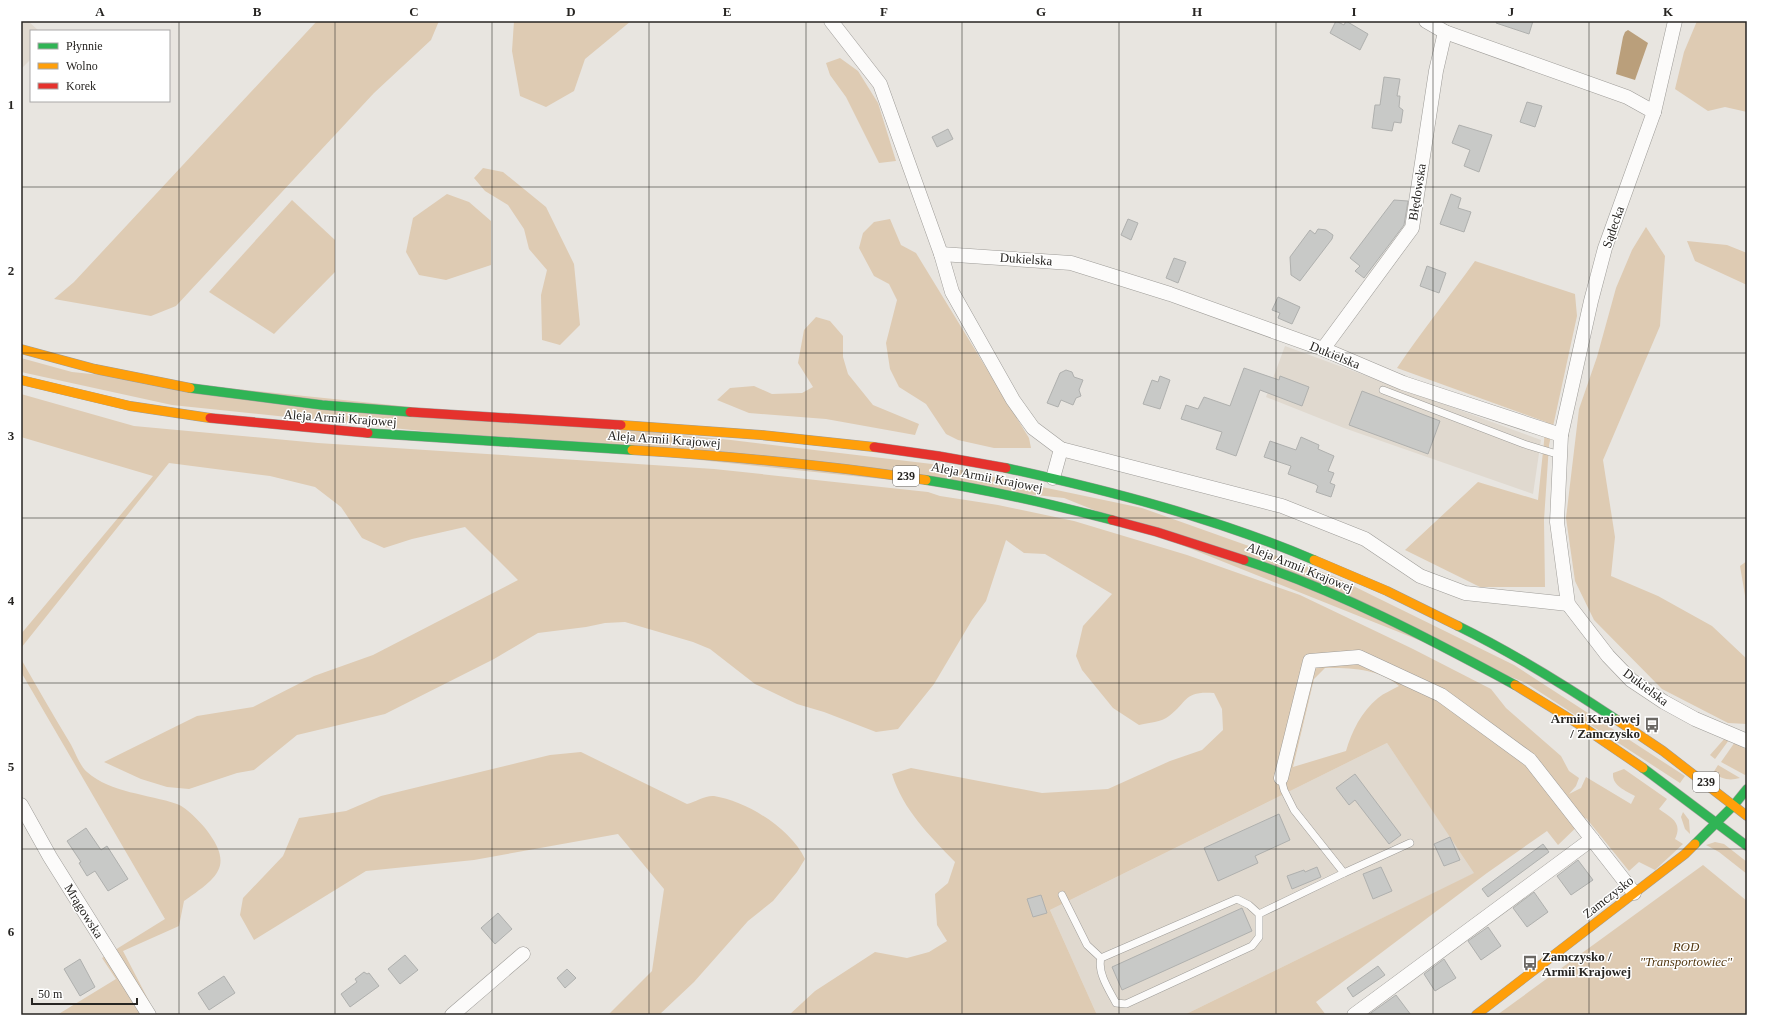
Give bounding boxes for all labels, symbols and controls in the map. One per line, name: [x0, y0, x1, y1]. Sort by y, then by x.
text: A: [95, 4, 105, 19]
text: B: [253, 4, 262, 19]
text: C: [409, 4, 419, 19]
text: D: [566, 4, 576, 19]
text: E: [723, 4, 731, 19]
text: F: [880, 4, 888, 19]
text: G: [1036, 4, 1046, 19]
text: H: [1192, 4, 1202, 19]
text: I: [1351, 4, 1357, 19]
text: J: [1508, 4, 1515, 19]
text: K: [1663, 4, 1674, 19]
legend: [30, 30, 170, 102]
text: Płynnie: [66, 39, 103, 53]
text: Wolno: [66, 59, 98, 73]
text: Korek: [66, 79, 96, 93]
text: 1: [8, 97, 14, 112]
street label: Błędowska: [1405, 162, 1429, 222]
street label: Sądecka: [1599, 204, 1627, 250]
street label: Dukielska: [999, 250, 1053, 268]
text: 2: [8, 263, 14, 278]
street label: Dukielska: [1308, 338, 1362, 372]
street label: Aleja Armii Krajowej: [283, 407, 397, 429]
text: 3: [8, 428, 15, 443]
street label: Aleja Armii Krajowej: [607, 428, 721, 450]
street label: Aleja Armii Krajowej: [930, 459, 1044, 495]
road number: 239: [893, 466, 919, 486]
street label: Aleja Armii Krajowej: [1245, 539, 1355, 595]
text: 4: [8, 593, 15, 608]
street label: Dukielska: [1620, 665, 1672, 709]
place label: Armii Krajowej / Zamczysko: [1551, 711, 1640, 741]
bus stop icon: Armii Krajowej / Zamczysko: [1643, 716, 1661, 734]
text: 5: [8, 759, 15, 774]
road number: 239: [1693, 772, 1719, 792]
street label: Zamczysko: [1580, 873, 1636, 921]
street label: Mrągowska: [61, 881, 107, 941]
text: 6: [8, 924, 15, 939]
park label: ROD "Transportowiec": [1640, 939, 1733, 969]
place label: Zamczysko / Armii Krajowej: [1542, 949, 1631, 979]
bus stop icon: Zamczysko / Armii Krajowej: [1521, 954, 1539, 972]
scale bar: [32, 980, 137, 1006]
text: 50 m: [38, 987, 63, 1001]

